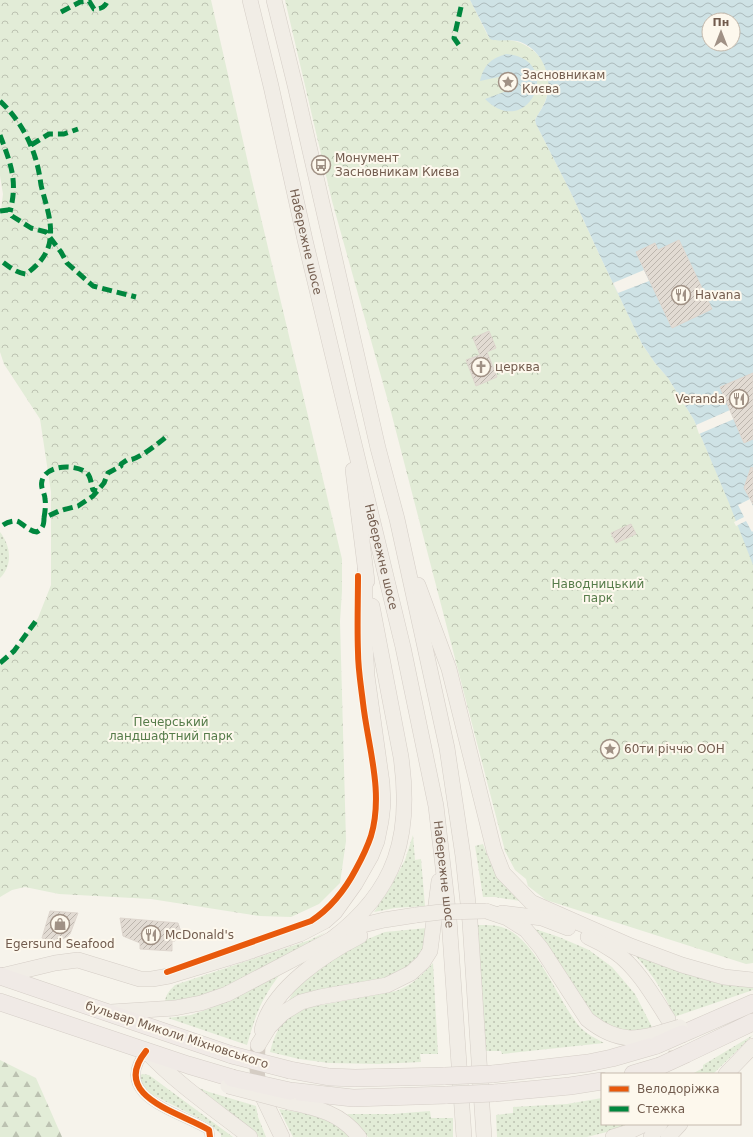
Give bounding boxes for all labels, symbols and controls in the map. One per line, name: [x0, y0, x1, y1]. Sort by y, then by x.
north arrow: [701, 12, 741, 52]
text: Пн: [713, 16, 729, 29]
place label: Засновникам Києва: [522, 68, 605, 96]
place icon: Засновникам Києва: [497, 71, 519, 93]
place label: Монумент Засновникам Києва: [335, 151, 459, 179]
bus stop icon: Монумент Засновникам Києва: [310, 154, 332, 176]
street label: Набережне шосе: [287, 187, 325, 296]
restaurant icon: Havana: [670, 284, 692, 306]
place label: Havana: [695, 288, 741, 302]
church icon: церква: [470, 356, 492, 378]
place label: церква: [495, 360, 540, 374]
restaurant icon: Veranda: [728, 388, 750, 410]
place label: Veranda: [675, 392, 725, 406]
street label: Набережне шосе: [362, 502, 401, 611]
park label: Наводницький парк: [552, 577, 644, 605]
park label: Печерський ландшафтний парк: [109, 715, 233, 743]
place icon: 60ти річчю ООН: [599, 738, 621, 760]
place label: 60ти річчю ООН: [624, 742, 725, 756]
street label: Набережне шосе: [431, 820, 457, 929]
shop icon: Egersund Seafood: [49, 913, 71, 935]
restaurant icon: McDonald's: [140, 924, 162, 946]
place label: McDonald's: [165, 928, 234, 942]
place label: Egersund Seafood: [5, 937, 115, 951]
street label: бульвар Миколи Міхновського: [83, 999, 271, 1071]
legend: [601, 1073, 741, 1125]
text: Велодоріжка: [637, 1082, 720, 1096]
text: Стежка: [637, 1102, 685, 1116]

